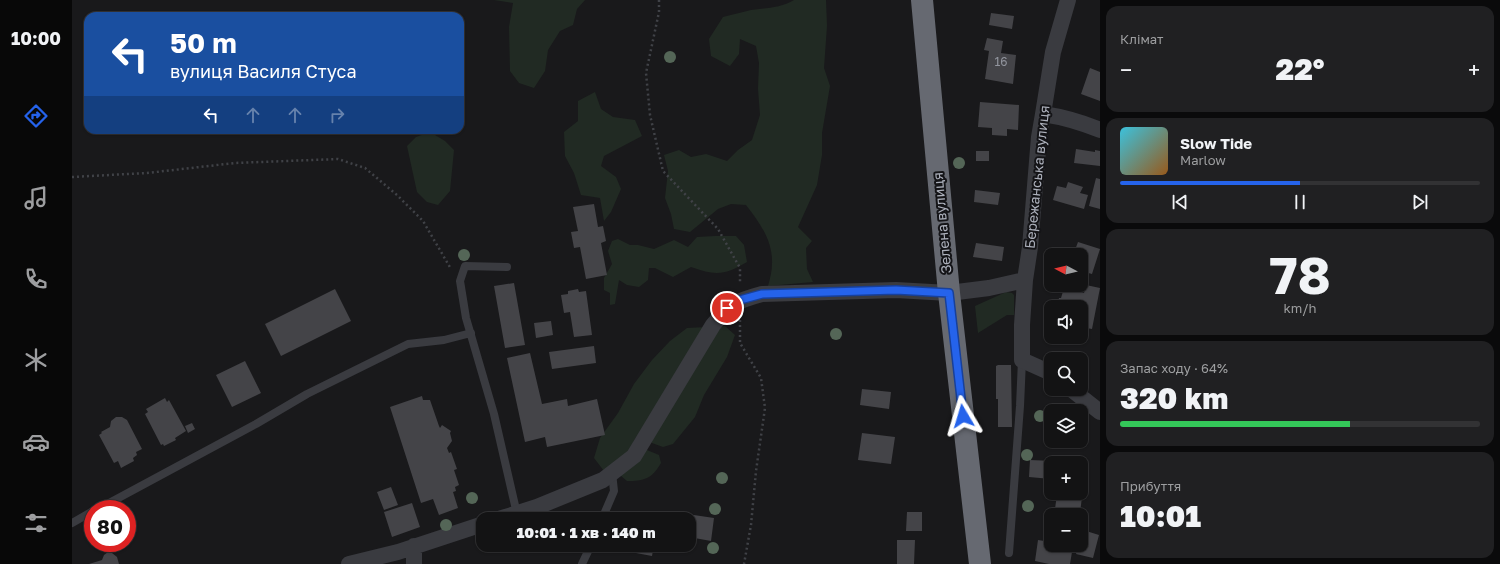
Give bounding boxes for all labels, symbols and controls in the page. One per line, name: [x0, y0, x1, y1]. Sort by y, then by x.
text: 50 m: [170, 26, 237, 59]
text: 10:00: [11, 27, 61, 49]
icon: left: [104, 28, 156, 80]
text: Клімат: [1120, 31, 1163, 47]
text: 22°: [1276, 51, 1324, 87]
house number: 16: [994, 54, 1008, 69]
text: −: [1120, 56, 1132, 83]
text: +: [1468, 56, 1480, 83]
text: вулиця Василя Стуса: [170, 60, 357, 82]
icon: directions: [22, 102, 50, 130]
icon: left: [200, 104, 222, 126]
icon: ahead: [242, 104, 264, 126]
icon: ahead: [284, 104, 306, 126]
icon: right: [326, 104, 348, 126]
street label: Бережанська вулиця: [1021, 104, 1053, 250]
text: Slow Tide: [1180, 134, 1252, 152]
text: Marlow: [1180, 152, 1226, 168]
street label: Зелена вулиця: [929, 172, 954, 275]
icon: music: [22, 184, 50, 212]
icon: previous: [1169, 191, 1191, 213]
icon: pause: [1289, 191, 1311, 213]
icon: next: [1409, 191, 1431, 213]
text: 78: [1269, 243, 1331, 305]
north arrow: [1044, 248, 1088, 292]
map controls: [1044, 248, 1088, 552]
icon: phone: [22, 265, 50, 293]
pin: [710, 291, 744, 325]
icon: arrive: [716, 297, 738, 319]
button: sound: [1044, 300, 1088, 344]
text: km/h: [1283, 300, 1317, 316]
icon: climate: [22, 346, 50, 374]
button: search: [1044, 352, 1088, 396]
text: Запас ходу · 64%: [1120, 360, 1228, 376]
text: 320 km: [1120, 380, 1228, 416]
position arrow: [942, 395, 984, 437]
button: layers: [1044, 404, 1088, 448]
icon: car: [22, 428, 50, 456]
button: +: [1044, 456, 1088, 500]
text: Прибуття: [1120, 478, 1181, 494]
text: 10:01: [1120, 498, 1201, 534]
speed limit sign: 80: [84, 500, 136, 552]
button: −: [1044, 508, 1088, 552]
icon: filters: [22, 509, 50, 537]
text: 10:01 · 1 хв · 140 m: [516, 523, 656, 541]

